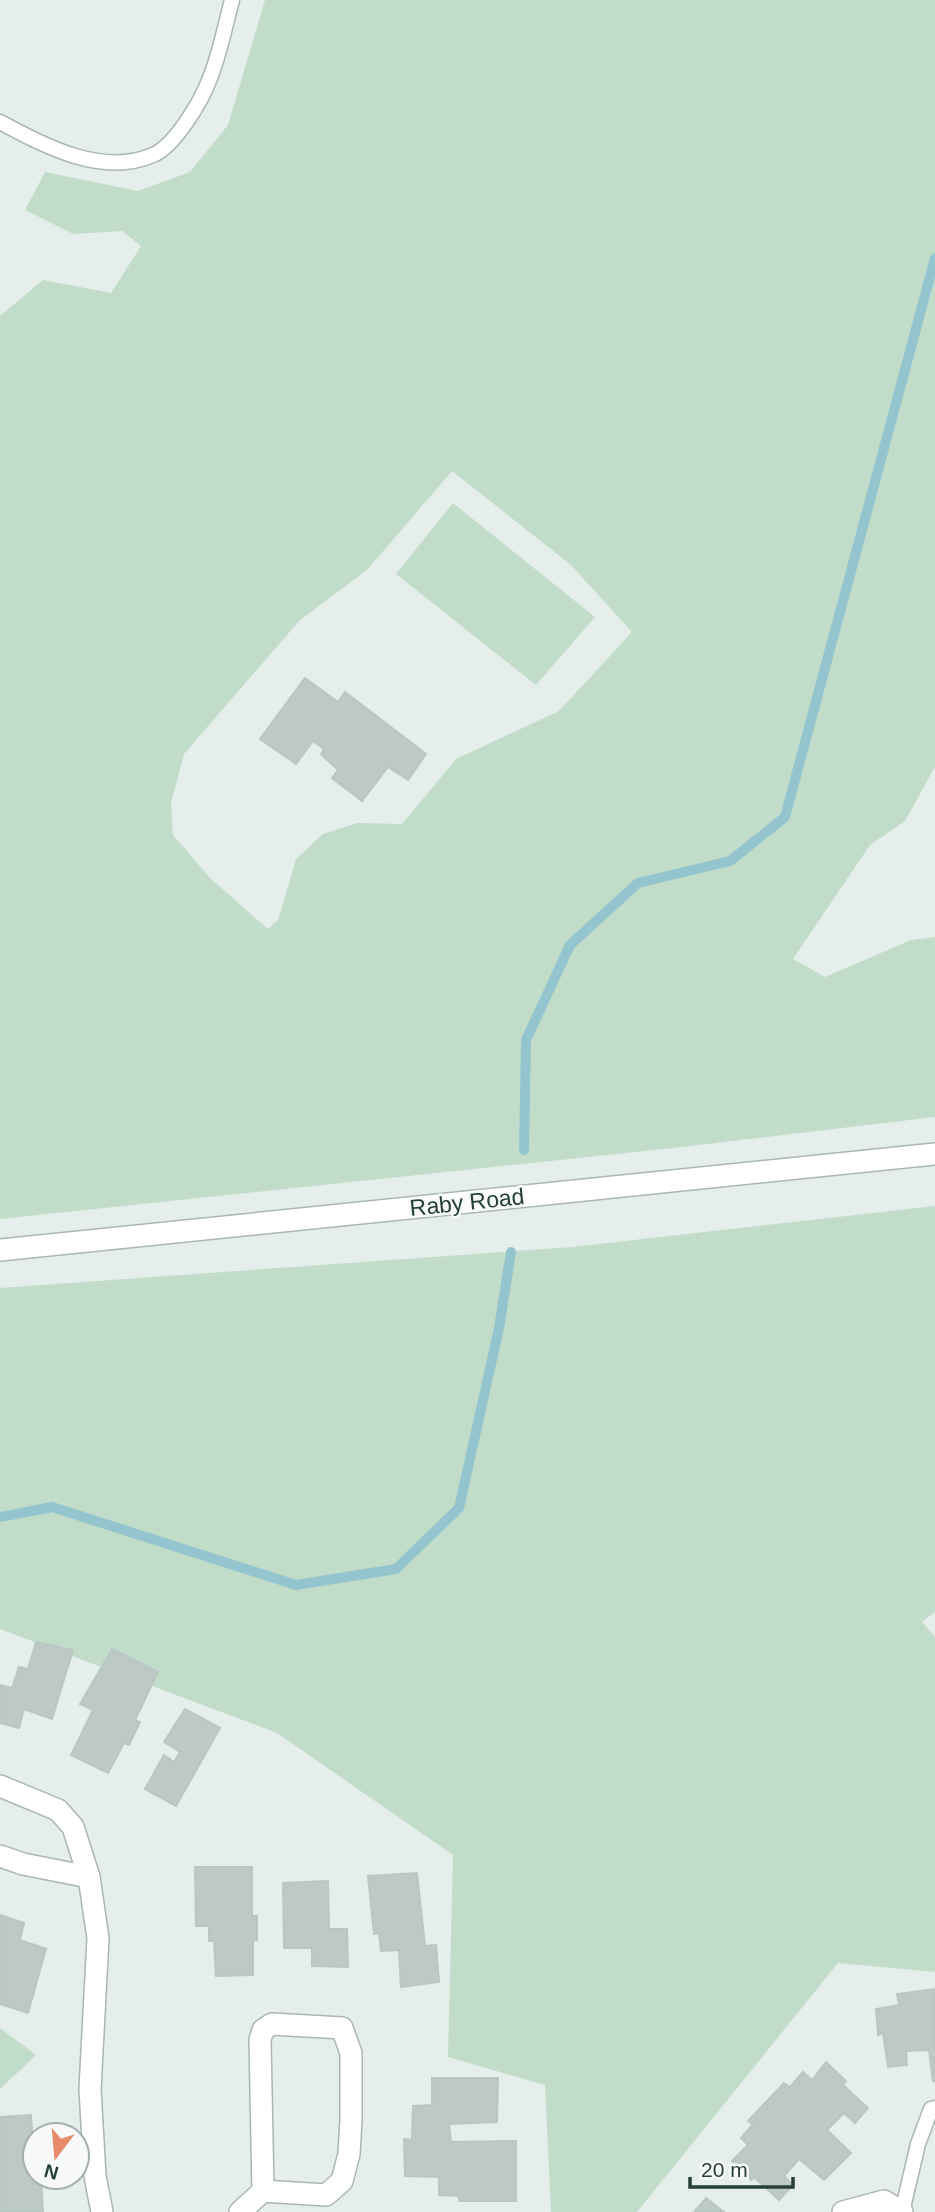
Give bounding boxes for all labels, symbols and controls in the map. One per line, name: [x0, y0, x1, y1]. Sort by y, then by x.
street label: Raby Road: [408, 1183, 526, 1221]
north arrow: [21, 2121, 91, 2191]
scale bar: [690, 2146, 793, 2190]
text: 20 m: [701, 2158, 748, 2181]
text: N: [42, 2160, 61, 2184]

